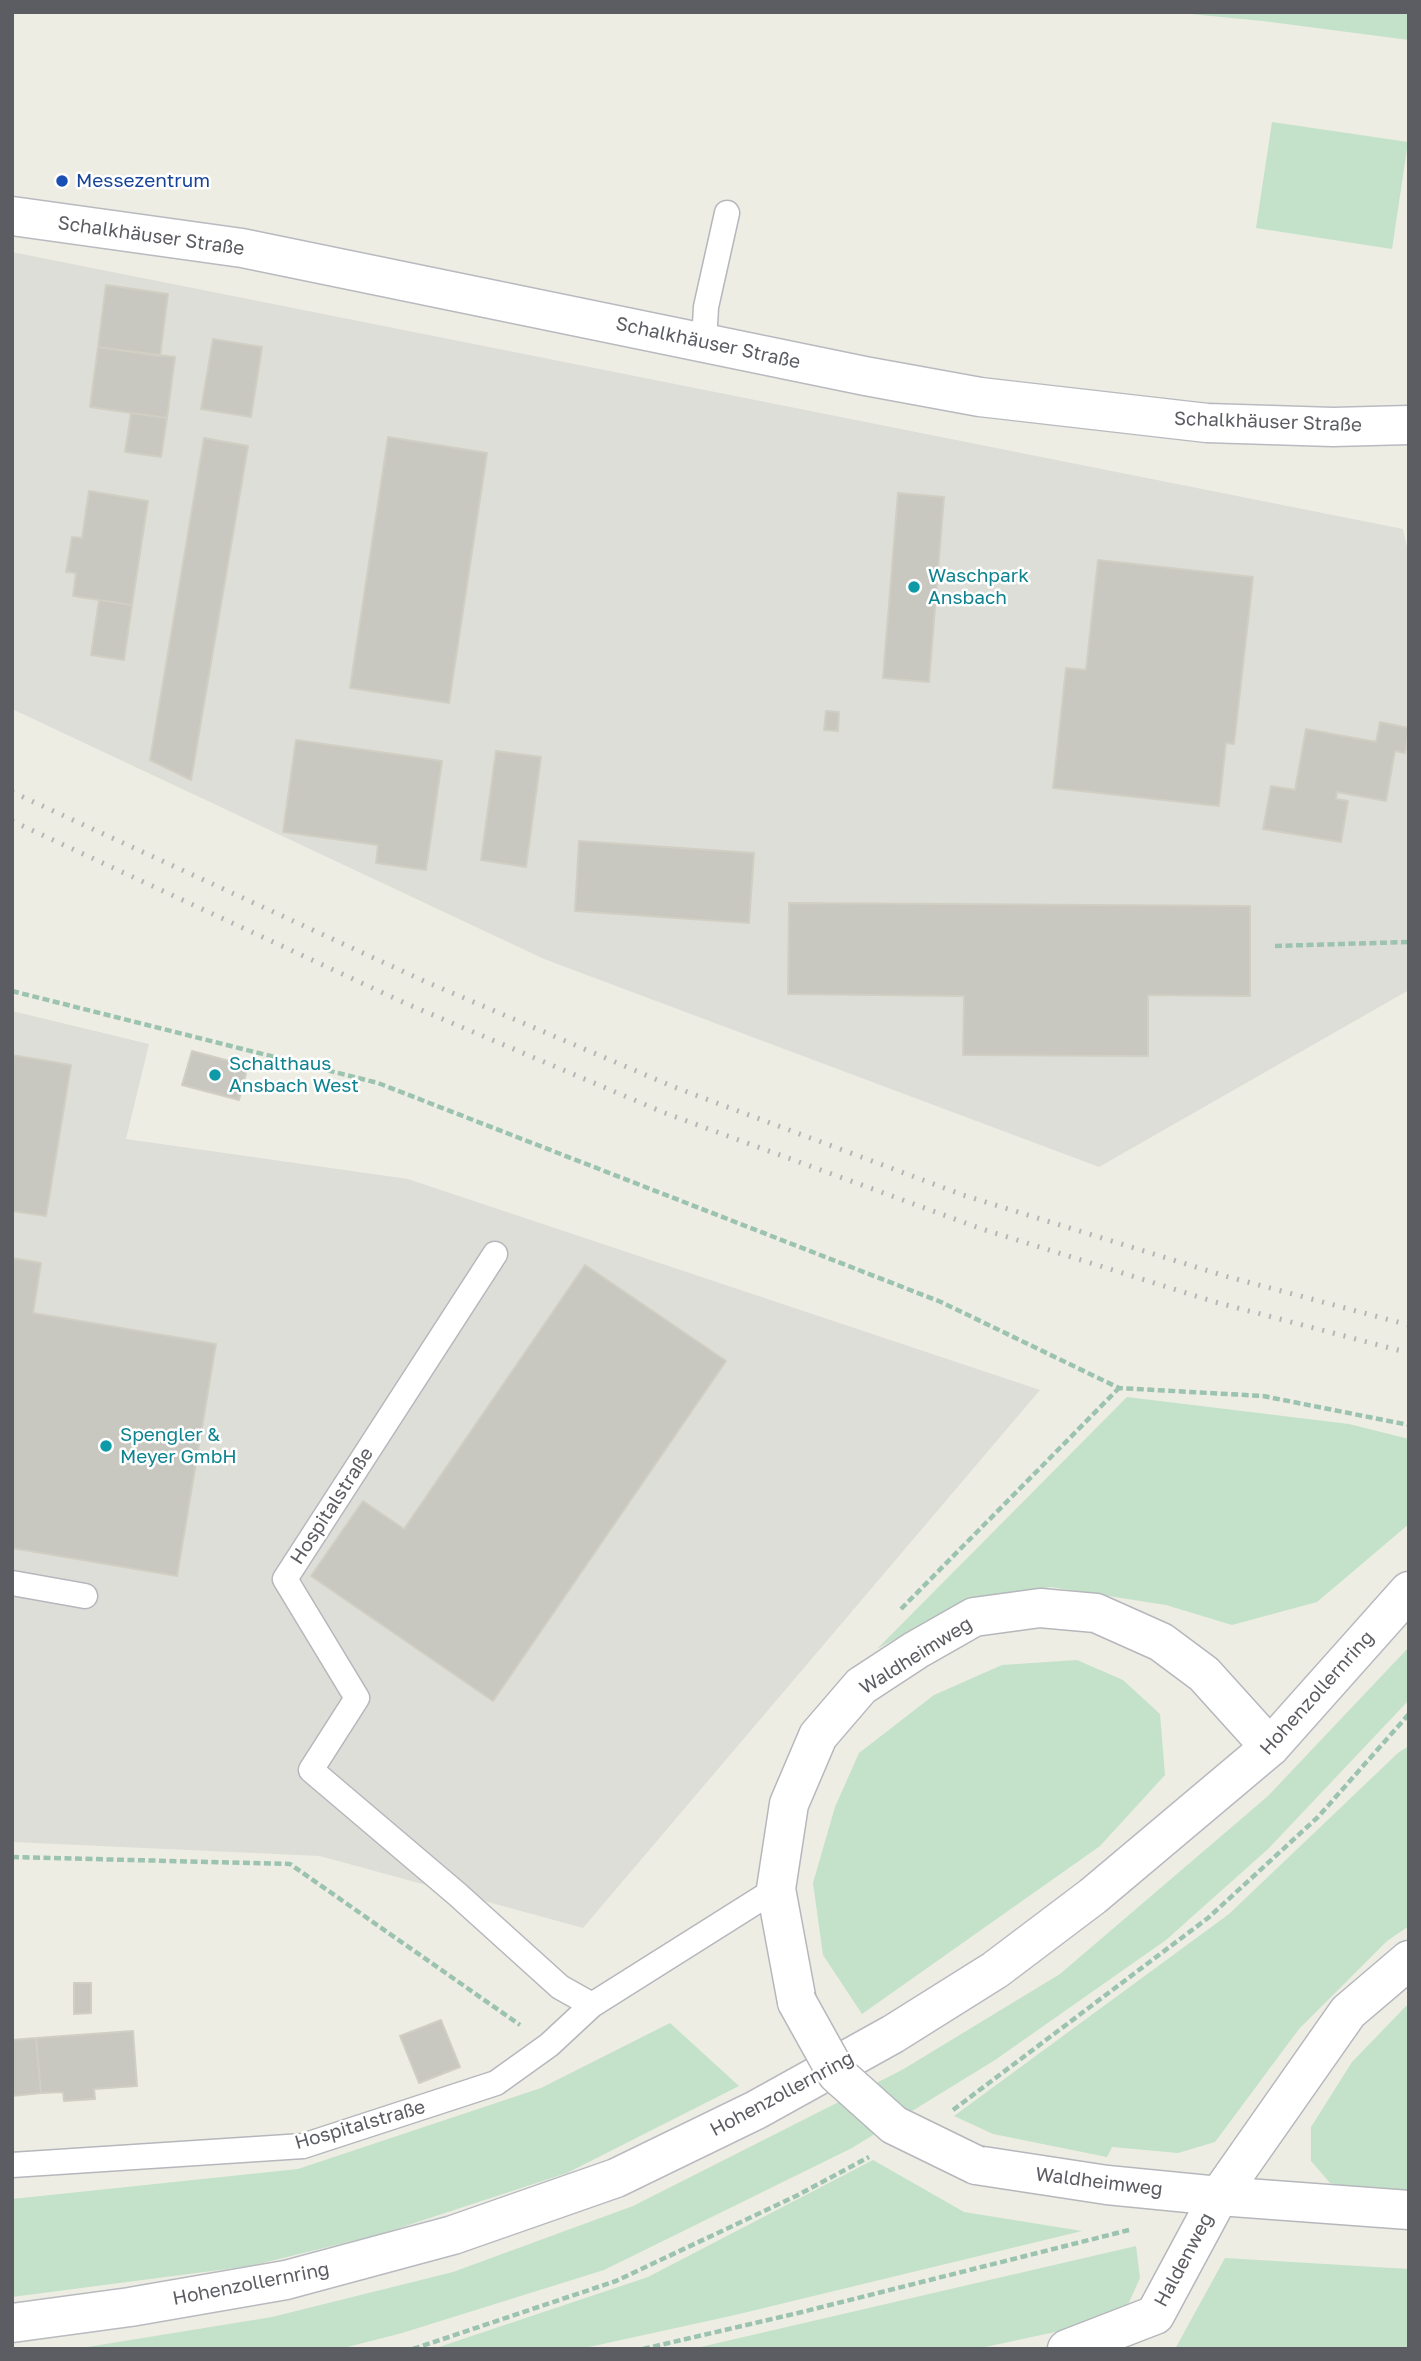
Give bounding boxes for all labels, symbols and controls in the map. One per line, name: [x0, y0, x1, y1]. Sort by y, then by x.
place label: Messezentrum: [76, 170, 210, 192]
marker: Messezentrum: [54, 173, 70, 189]
street label: Schalkhäuser Straße: [56, 212, 246, 260]
street label: Schalkhäuser Straße: [614, 312, 802, 374]
street label: Schalkhäuser Straße: [1174, 407, 1362, 437]
place label: Waschpark Ansbach: [928, 565, 1029, 609]
marker: Waschpark Ansbach: [906, 579, 922, 595]
place label: Schalthaus Ansbach West: [229, 1053, 359, 1097]
marker: Schalthaus Ansbach West: [207, 1067, 223, 1083]
place label: Spengler & Meyer GmbH: [120, 1424, 237, 1468]
marker: Spengler & Meyer GmbH: [98, 1438, 114, 1454]
street label: Hospitalstraße: [286, 1443, 378, 1569]
street label: Waldheimweg: [856, 1612, 976, 1700]
street label: Hohenzollernring: [1255, 1626, 1379, 1760]
street label: Hohenzollernring: [706, 2047, 858, 2141]
street label: Hospitalstraße: [292, 2095, 428, 2155]
street label: Waldheimweg: [1034, 2163, 1164, 2201]
street label: Haldenweg: [1150, 2209, 1218, 2311]
street label: Hohenzollernring: [171, 2258, 331, 2310]

